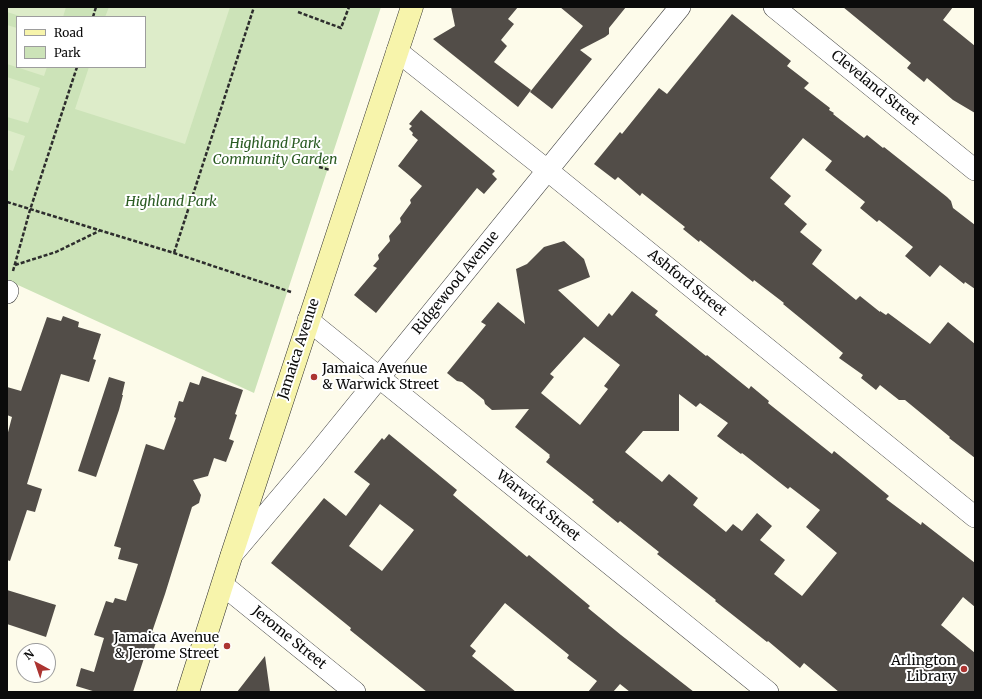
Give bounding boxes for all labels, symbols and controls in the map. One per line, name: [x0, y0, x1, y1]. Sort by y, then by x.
legend: [16, 16, 146, 68]
text: Road: [54, 25, 83, 40]
text: Park: [54, 45, 81, 60]
street label: Cleveland Street: [827, 47, 923, 129]
park label: Highland Park Community Garden: [213, 136, 337, 168]
park label: Highland Park: [125, 194, 217, 210]
street label: Ridgewood Avenue: [409, 228, 503, 338]
street label: Ashford Street: [644, 246, 730, 320]
street label: Jamaica Avenue: [275, 296, 323, 402]
place label: Jamaica Avenue & Warwick Street: [322, 361, 439, 394]
marker: Jamaica Avenue & Warwick Street: [309, 372, 319, 382]
street label: Warwick Street: [493, 467, 583, 545]
street label: Jerome Street: [248, 603, 330, 673]
place label: Jamaica Avenue & Jerome Street: [114, 630, 219, 662]
marker: Jamaica Avenue & Jerome Street: [222, 641, 232, 651]
north arrow: [16, 643, 56, 683]
text: N: [21, 646, 37, 663]
place label: Arlington Library: [891, 653, 956, 686]
marker: Arlington Library: [959, 664, 969, 674]

